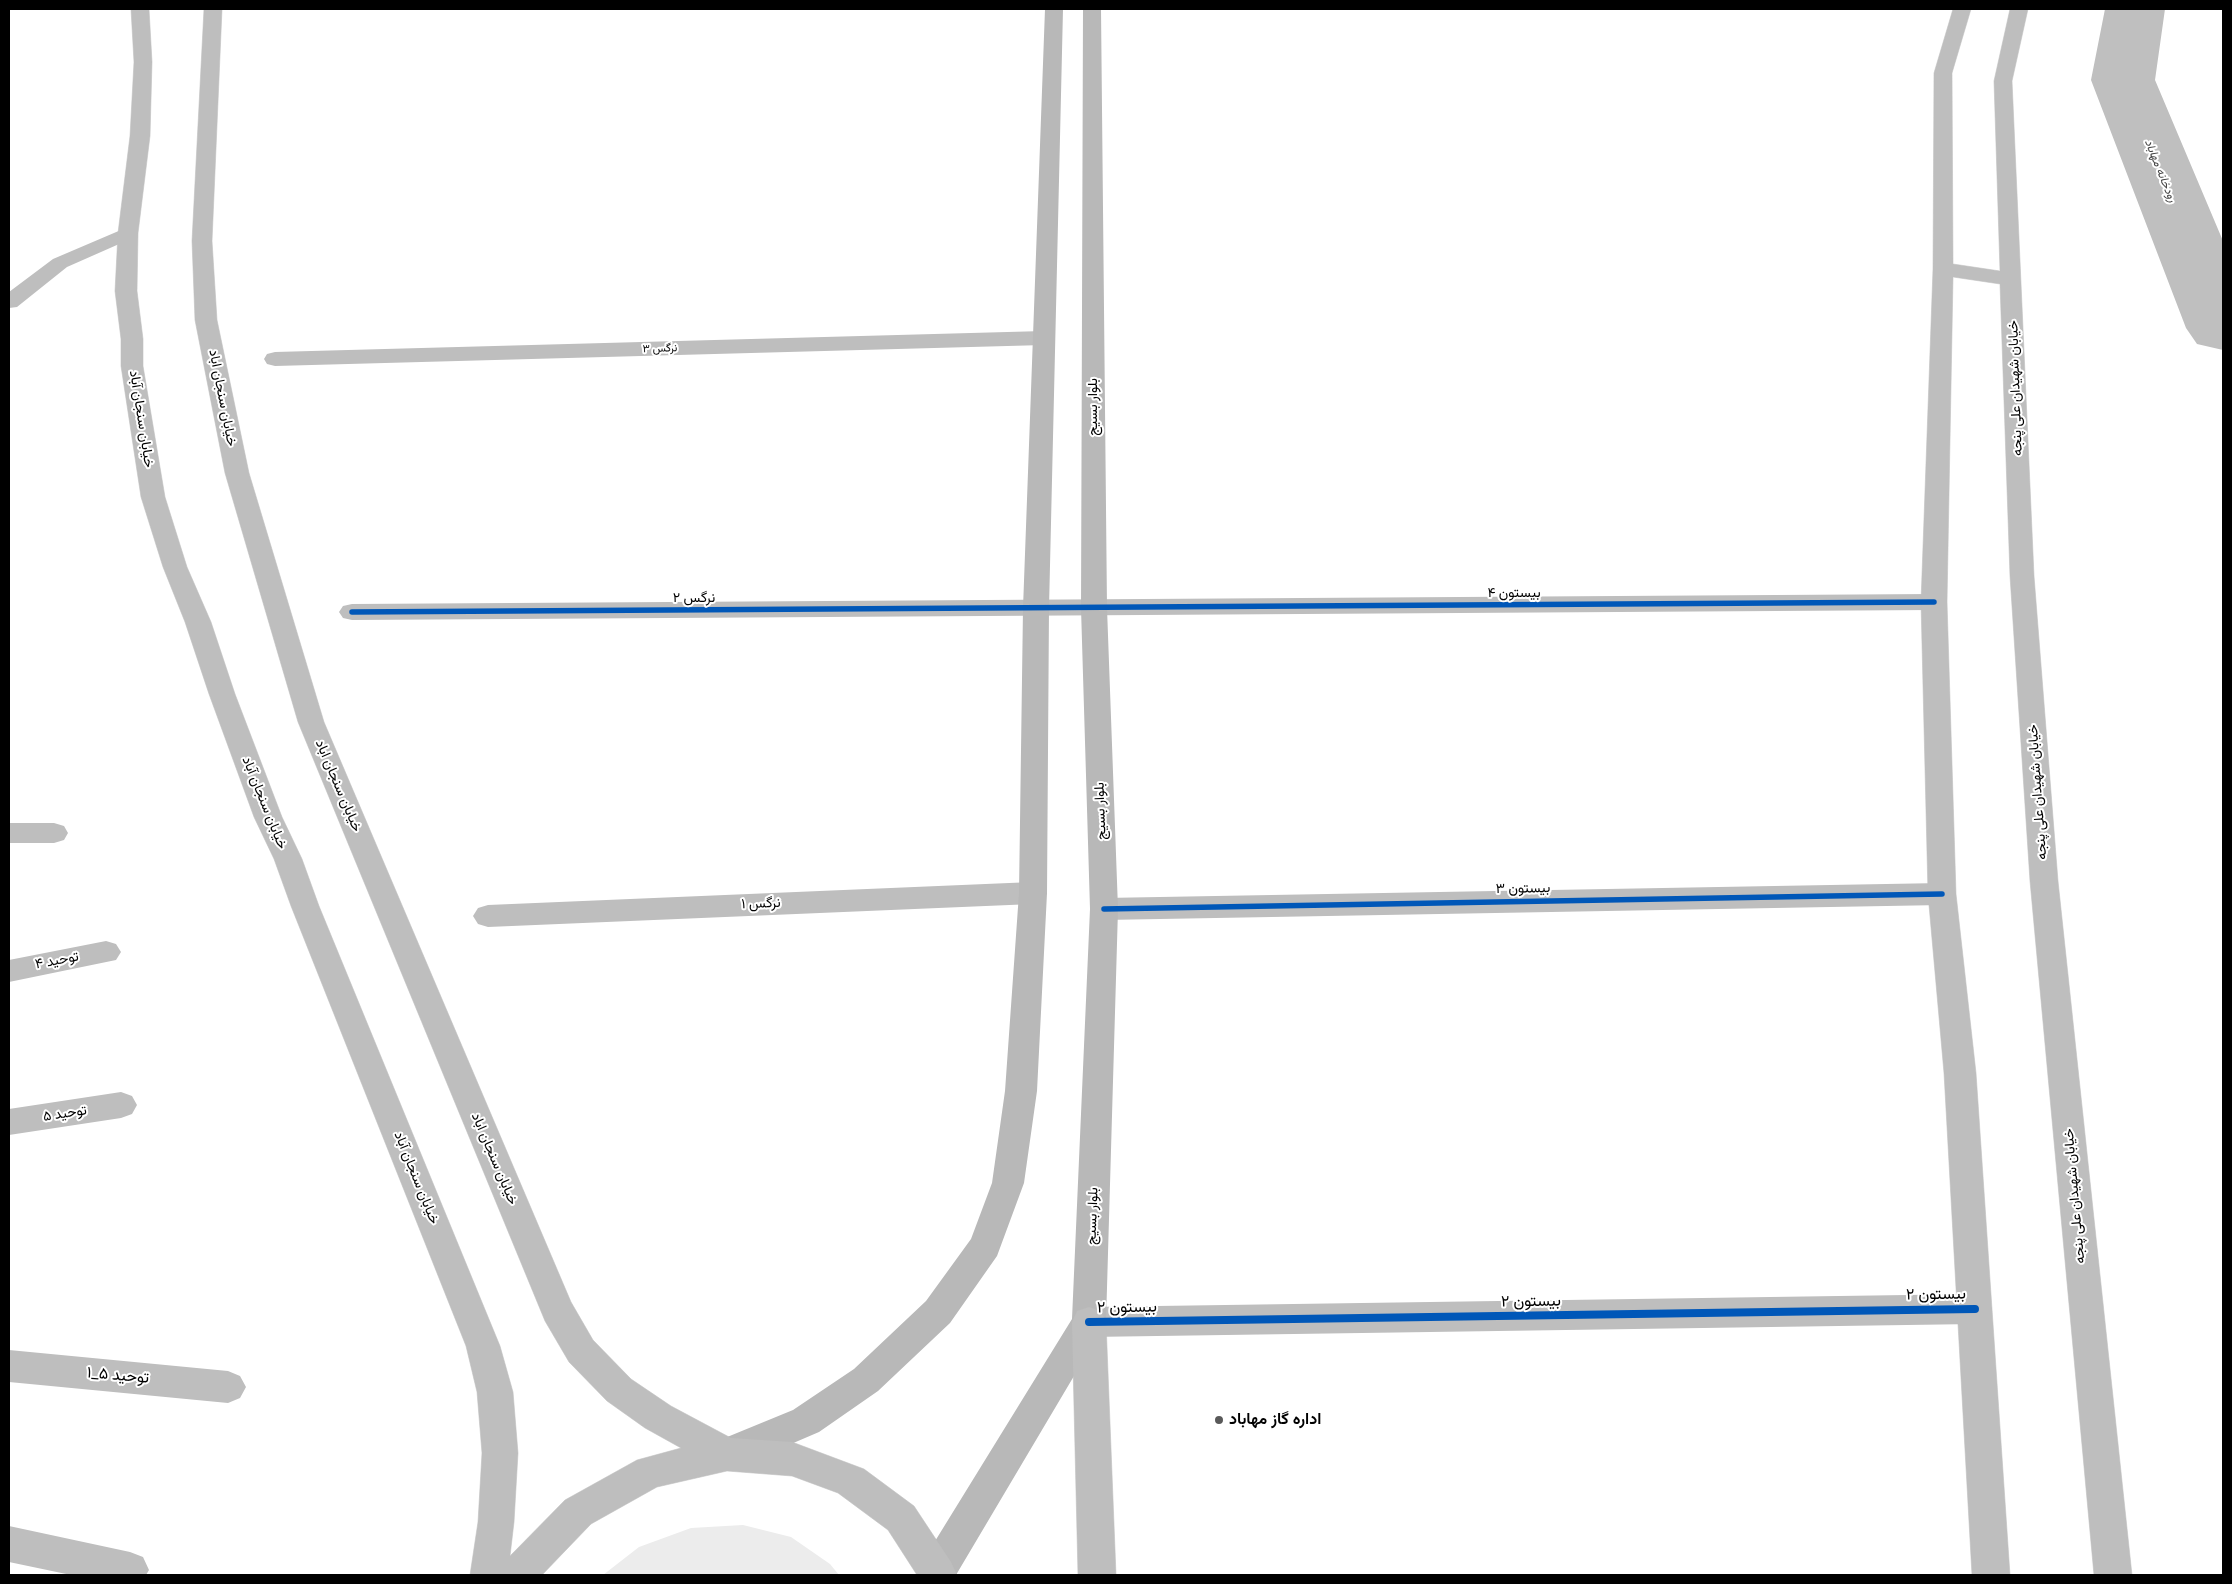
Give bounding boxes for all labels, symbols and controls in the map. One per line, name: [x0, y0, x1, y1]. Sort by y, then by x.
water label: رودخانه مهاباد: [2141, 137, 2179, 205]
street label: خیابان شهیدان علی پنجه: [2005, 320, 2027, 456]
street label: نرگس ۳: [642, 342, 678, 356]
street label: خیابان سنجان اباد: [204, 348, 240, 448]
street label: خیابان سنجان آباد: [125, 369, 157, 469]
street label: بلوار بسیج: [1085, 378, 1101, 436]
street label: بیستون ۴: [1487, 585, 1541, 601]
street label: نرگس ۲: [673, 590, 715, 606]
street label: خیابان شهیدان علی پنجه: [2025, 724, 2051, 860]
street label: خیابان سنجان اباد: [311, 737, 365, 835]
street label: خیابان سنجان آباد: [238, 754, 290, 852]
street label: بلوار بسیج: [1092, 782, 1110, 840]
street label: بیستون ۳: [1496, 880, 1550, 898]
street label: نرگس ۱: [741, 895, 781, 913]
street label: توحید ۴: [34, 949, 80, 973]
street label: توحید ۵: [42, 1102, 88, 1126]
street label: خیابان سنجان اباد: [467, 1110, 521, 1208]
street label: خیابان شهیدان علی پنجه: [2061, 1128, 2089, 1264]
street label: خیابان سنجان آباد: [390, 1129, 442, 1227]
street label: بلوار بسیج: [1084, 1187, 1102, 1245]
street label: بیستون ۲: [1906, 1285, 1966, 1305]
street label: بیستون ۲: [1501, 1292, 1561, 1312]
street label: بیستون ۲: [1097, 1298, 1157, 1318]
street label: توحید ۵_۱: [86, 1364, 150, 1388]
place label: اداره گاز مهاباد: [1229, 1410, 1321, 1430]
marker: اداره گاز مهاباد: [1213, 1414, 1225, 1426]

